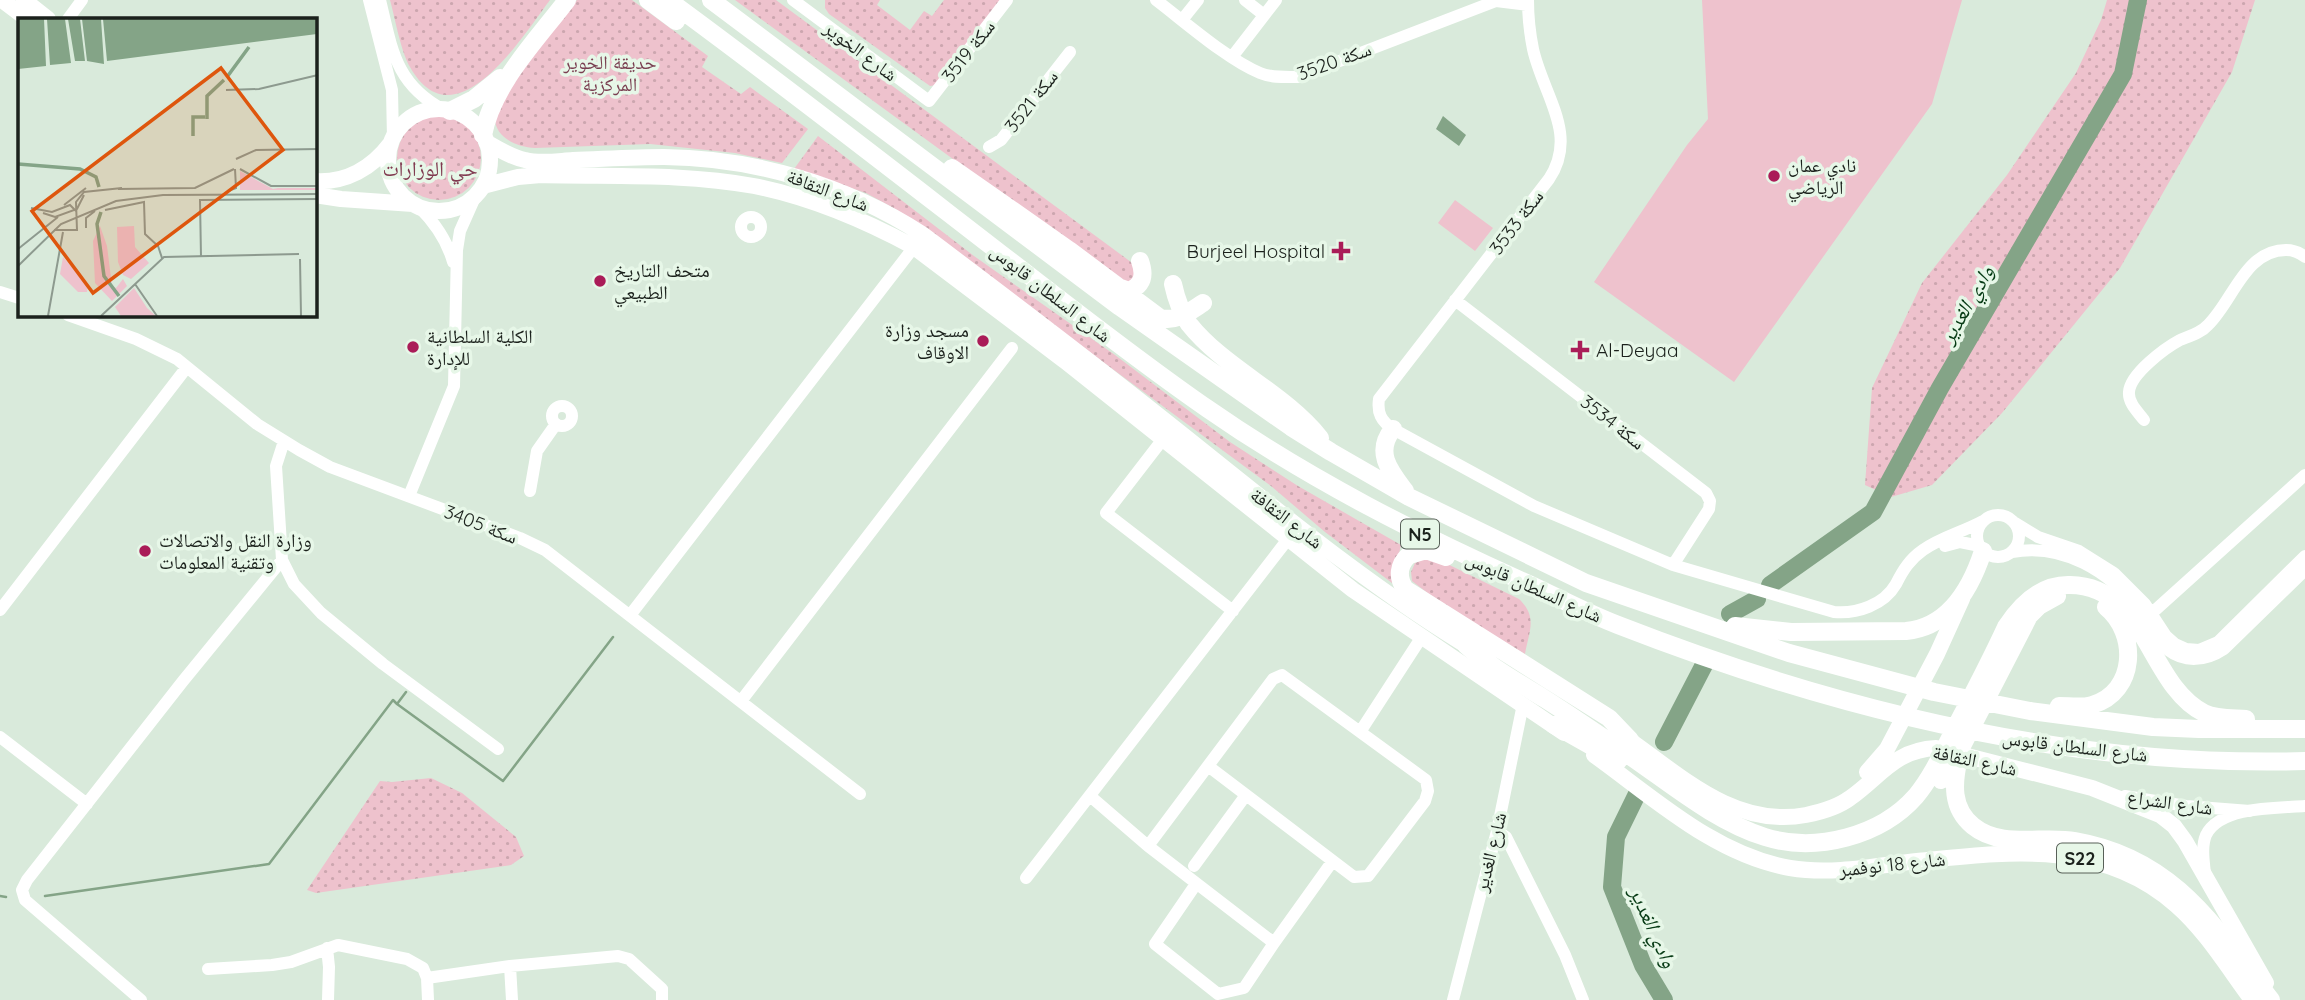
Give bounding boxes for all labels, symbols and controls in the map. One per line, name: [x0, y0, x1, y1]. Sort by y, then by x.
street label: شارع الخوير: [819, 15, 902, 86]
street label: سكة 3519: [936, 15, 1000, 87]
inset map: [18, 18, 317, 317]
street label: سكة 3520: [1294, 37, 1374, 85]
park label: حديقة الخوير المركزية: [562, 50, 657, 96]
street label: سكة 3521: [999, 65, 1063, 137]
place label: نادي عمان الرياضي: [1788, 153, 1856, 203]
district label: حي الوزارات: [382, 155, 478, 185]
street label: شارع الثقافة: [784, 163, 872, 217]
marker: نادي عمان الرياضي: [1766, 168, 1782, 184]
street label: سكة 3533: [1484, 185, 1548, 259]
street label: شارع السلطان قابوس: [986, 238, 1116, 348]
place label: Burjeel Hospital: [1187, 239, 1325, 263]
marker: Burjeel Hospital: [1331, 241, 1351, 261]
place label: متحف التاريخ الطبيعي: [614, 258, 710, 308]
water label: وادي الغدير: [1932, 260, 2003, 352]
marker: متحف التاريخ الطبيعي: [592, 273, 608, 289]
place label: مسجد وزارة الاوقاف: [885, 318, 969, 364]
place label: الكلية السلطانية للإدارة: [427, 324, 533, 371]
marker: مسجد وزارة الاوقاف: [975, 333, 991, 349]
place label: Al-Deyaa: [1596, 338, 1679, 362]
marker: الكلية السلطانية للإدارة: [405, 339, 421, 355]
marker: Al-Deyaa: [1570, 340, 1590, 360]
street label: سكة 3534: [1576, 389, 1650, 455]
street label: شارع الثقافة: [1246, 482, 1328, 554]
street label: سكة 3405: [441, 499, 521, 549]
road number: N5: [1401, 520, 1439, 548]
place label: وزارة النقل والاتصالات وتقنية المعلومات: [159, 528, 312, 574]
marker: وزارة النقل والاتصالات وتقنية المعلومات: [137, 543, 153, 559]
street label: شارع السلطان قابوس: [1462, 546, 1606, 628]
street label: شارع السلطان قابوس: [2001, 725, 2149, 767]
street label: شارع الثقافة: [1931, 739, 2019, 781]
street label: شارع الشراع: [2126, 784, 2214, 820]
street label: شارع الغدير: [1468, 810, 1511, 895]
road number: S22: [2057, 844, 2103, 872]
street label: شارع 18 نوفمبر: [1837, 846, 1946, 882]
water label: وادي الغدير: [1620, 881, 1683, 973]

